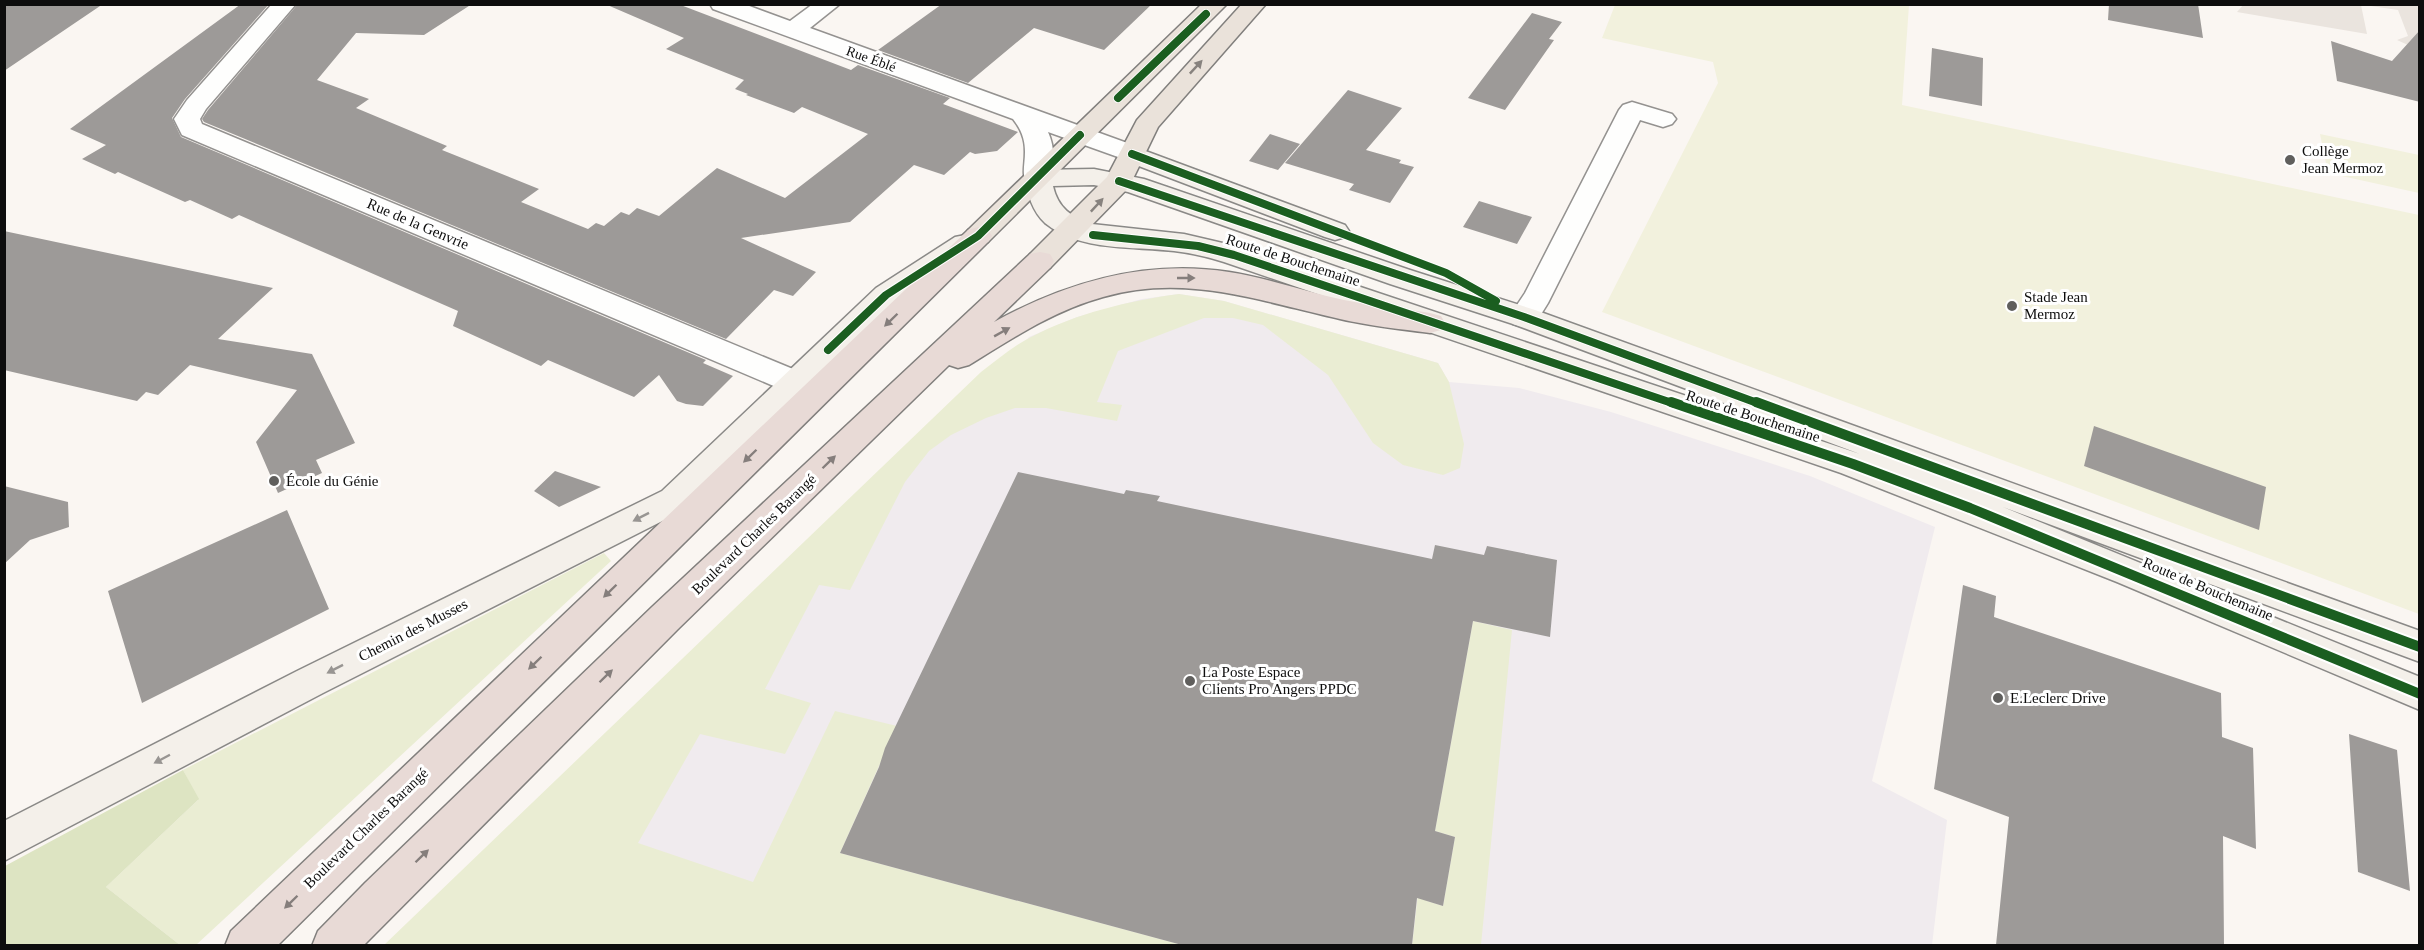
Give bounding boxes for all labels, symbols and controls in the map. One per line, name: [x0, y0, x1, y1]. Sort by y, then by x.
street label: Rue Éblé: [844, 42, 898, 75]
one-way arrow: [1189, 60, 1202, 75]
place label: Collège Jean Mermoz: [2302, 143, 2384, 176]
marker: Collège Jean Mermoz: [2283, 153, 2297, 167]
street label: Rue de la Genvrie: [365, 195, 471, 253]
one-way arrow: [1090, 198, 1104, 213]
street label: Route de Bouchemaine: [1224, 231, 1362, 289]
one-way arrow: [1177, 274, 1196, 283]
place label: Stade Jean Mermoz: [2024, 289, 2088, 322]
marker: Stade Jean Mermoz: [2005, 299, 2019, 313]
one-way arrow: [883, 313, 898, 327]
one-way arrow: [993, 327, 1010, 337]
street label: Route de Bouchemaine: [1684, 387, 1822, 445]
one-way arrow: [744, 448, 758, 462]
one-way arrow: [822, 455, 837, 469]
street label: Boulevard Charles Barangé: [689, 470, 819, 597]
place label: École du Génie: [286, 473, 379, 489]
marker: École du Génie: [267, 474, 281, 488]
one-way arrow: [633, 512, 650, 521]
street label: Route de Bouchemaine: [2140, 554, 2276, 624]
one-way arrow: [603, 583, 617, 597]
street label: Chemin des Musses: [356, 596, 470, 664]
one-way arrow: [529, 655, 543, 669]
place label: La Poste Espace Clients Pro Angers PPDC: [1202, 664, 1357, 697]
one-way arrow: [327, 665, 344, 674]
one-way arrow: [599, 669, 613, 683]
marker: La Poste Espace Clients Pro Angers PPDC: [1183, 674, 1197, 688]
place label: E.Leclerc Drive: [2010, 690, 2106, 706]
marker: E.Leclerc Drive: [1991, 691, 2005, 705]
one-way arrow: [154, 755, 171, 764]
street label: Boulevard Charles Barangé: [301, 764, 431, 891]
one-way arrow: [414, 849, 429, 863]
one-way arrow: [283, 895, 298, 909]

